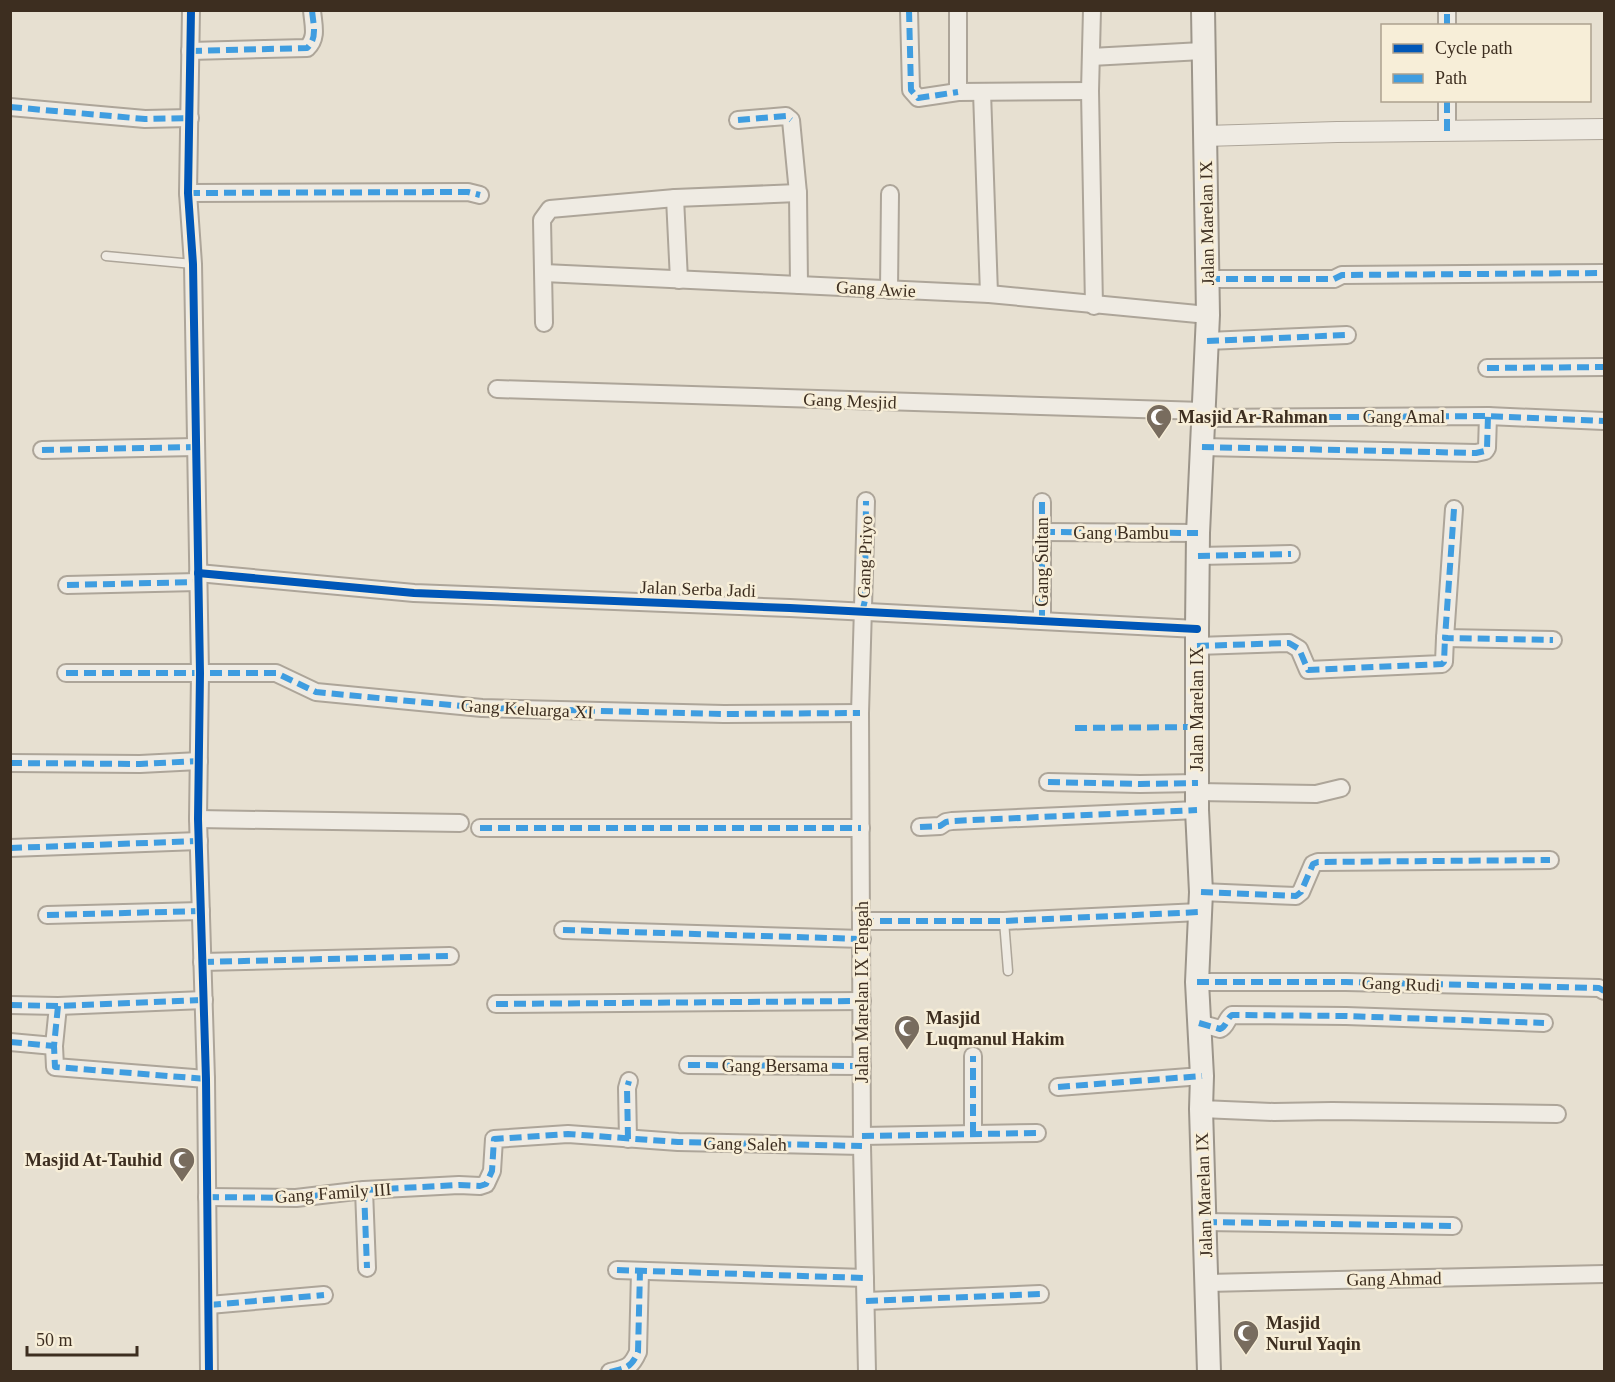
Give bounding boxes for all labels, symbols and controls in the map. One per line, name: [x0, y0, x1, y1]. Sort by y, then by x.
legend: [1381, 24, 1591, 102]
text: Cycle path: [1435, 38, 1512, 58]
text: Path: [1435, 68, 1467, 88]
street label: Jalan Marelan IX: [1196, 160, 1218, 286]
street label: Gang Awie: [836, 277, 916, 301]
street label: Gang Mesjid: [803, 389, 897, 413]
mosque icon: Masjid Ar-Rahman: [1144, 402, 1174, 440]
place label: Masjid Ar-Rahman: [1178, 407, 1328, 427]
street label: Gang Amal: [1363, 407, 1445, 427]
street label: Gang Priyo: [854, 515, 876, 599]
street label: Gang Sultan: [1032, 517, 1052, 607]
street label: Gang Bambu: [1073, 523, 1169, 543]
street label: Jalan Serba Jadi: [640, 577, 756, 601]
street label: Jalan Marelan IX: [1187, 647, 1207, 771]
street label: Gang Keluarga XI: [460, 696, 594, 722]
street label: Jalan Marelan IX Tengah: [852, 901, 872, 1083]
street label: Gang Rudi: [1361, 973, 1441, 995]
place label: Masjid Luqmanul Hakim: [926, 1008, 1065, 1049]
mosque icon: Masjid Luqmanul Hakim: [892, 1013, 922, 1051]
street label: Gang Bersama: [722, 1056, 828, 1076]
street label: Jalan Marelan IX: [1192, 1132, 1216, 1258]
street label: Gang Saleh: [703, 1133, 787, 1155]
mosque icon: Masjid At-Tauhid: [167, 1145, 197, 1183]
place label: Masjid At-Tauhid: [25, 1150, 162, 1170]
street label: Gang Family III: [274, 1179, 392, 1207]
street label: Gang Ahmad: [1346, 1268, 1442, 1290]
place label: Masjid Nurul Yaqin: [1266, 1313, 1361, 1354]
mosque icon: Masjid Nurul Yaqin: [1231, 1318, 1261, 1356]
scale bar: [27, 1319, 136, 1357]
text: 50 m: [36, 1330, 73, 1350]

